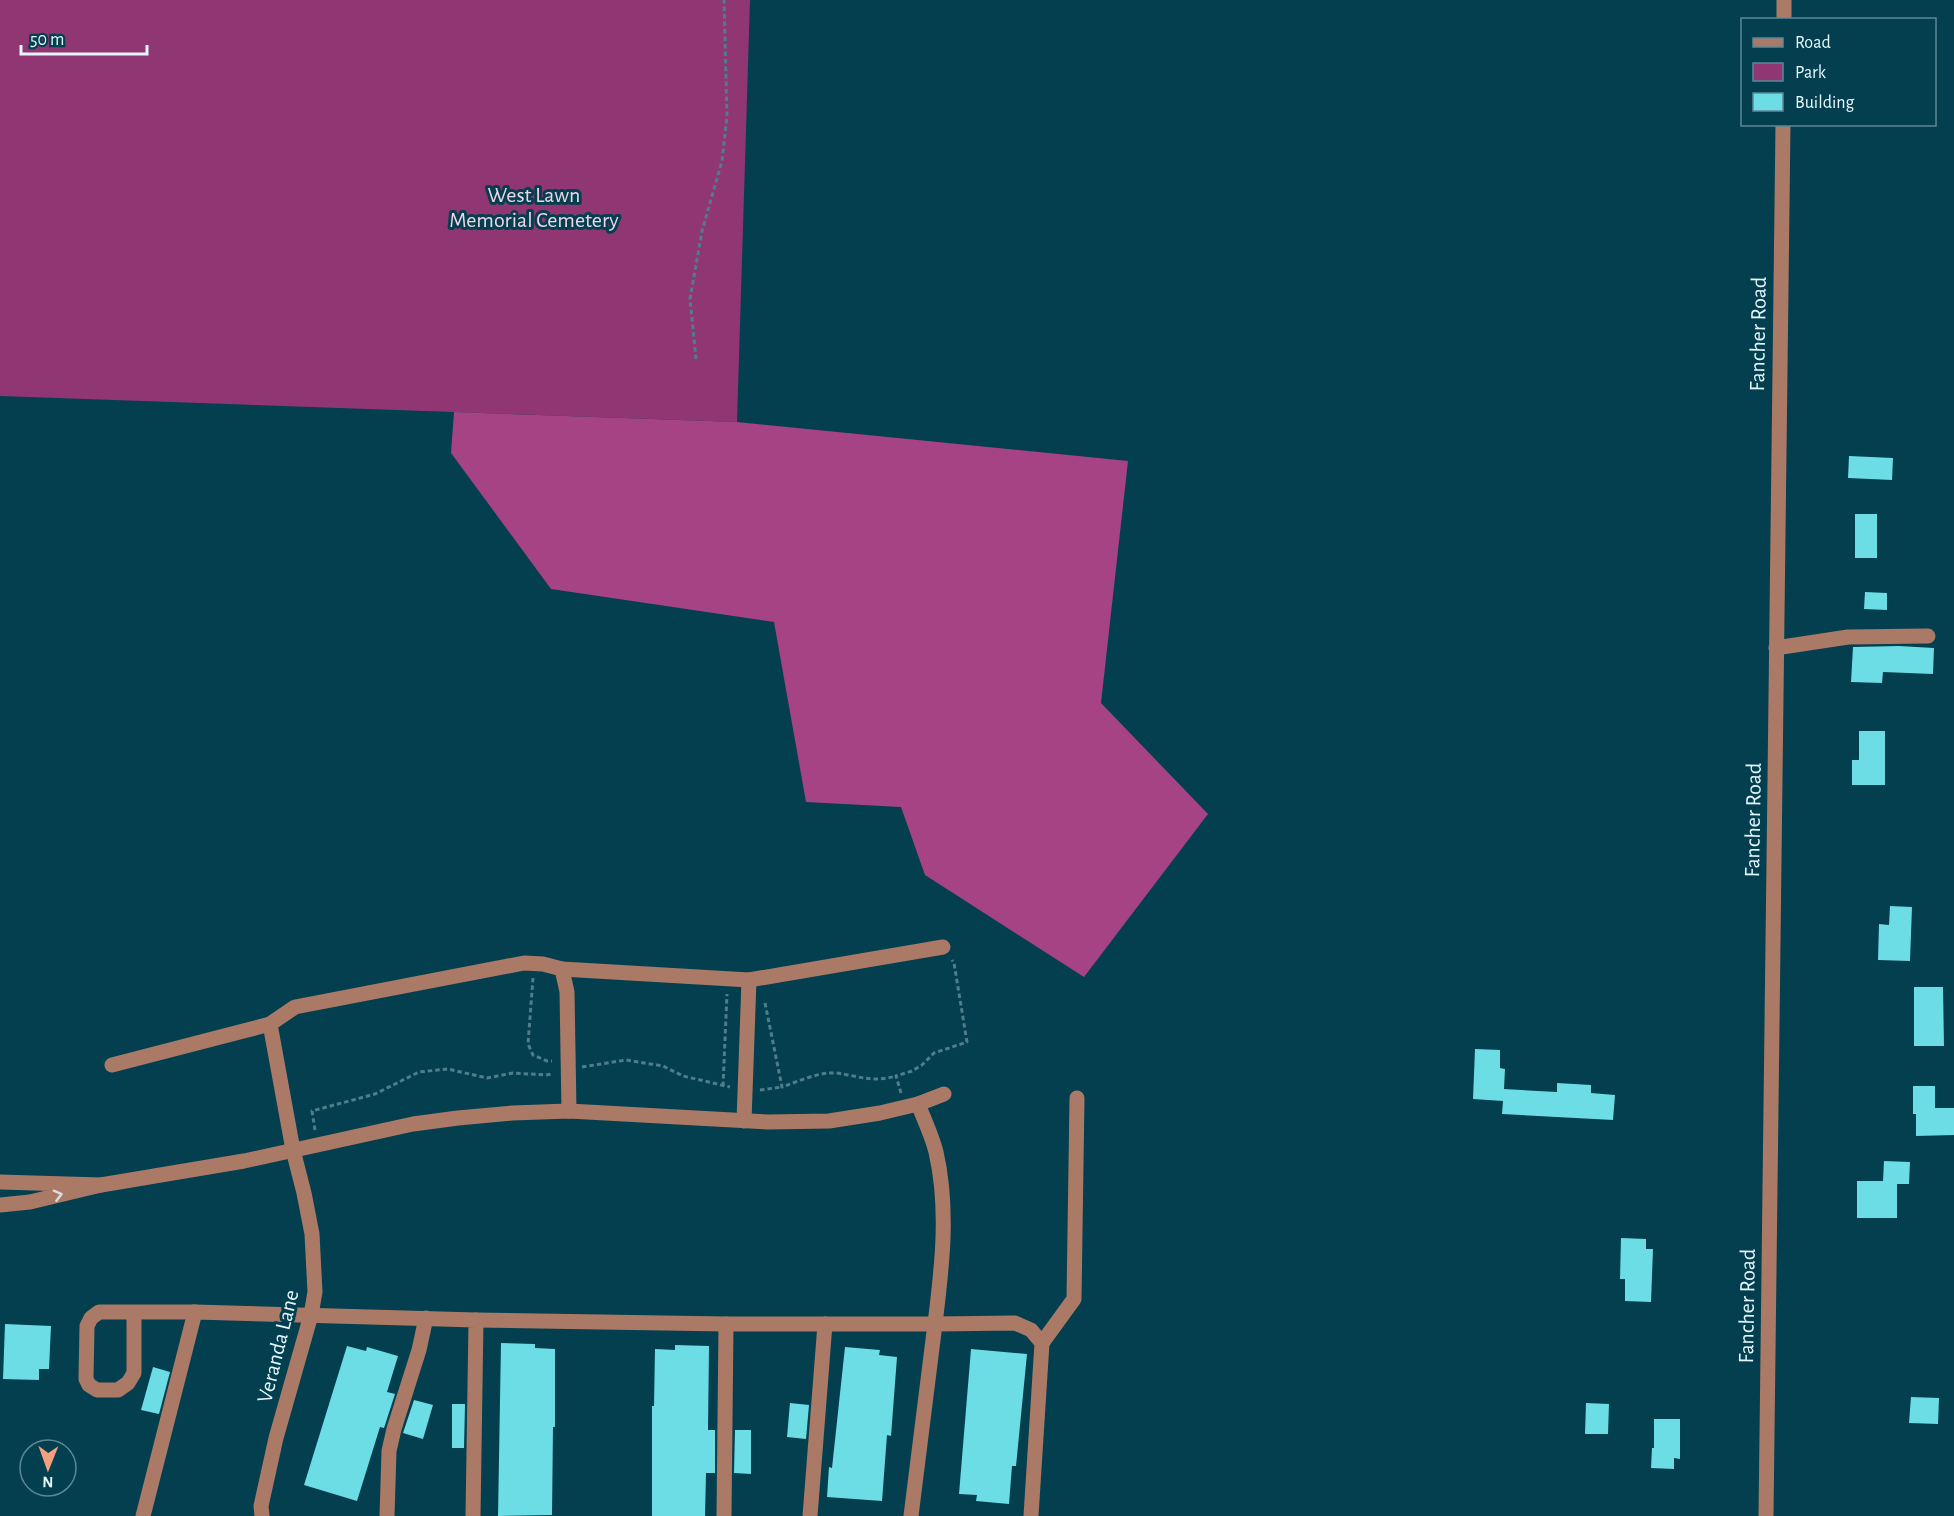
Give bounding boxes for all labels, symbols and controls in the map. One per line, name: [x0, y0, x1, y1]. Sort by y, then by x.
scale bar: [21, 18, 147, 56]
legend: [1741, 18, 1936, 126]
text: 50 m: [30, 31, 64, 49]
text: Road: [1795, 34, 1831, 52]
text: Park: [1795, 64, 1827, 82]
text: Building: [1795, 94, 1855, 112]
park label: West Lawn Memorial Cemetery: [449, 184, 619, 231]
street label: Fancher Road: [1746, 276, 1770, 392]
street label: Fancher Road: [1741, 762, 1765, 878]
one-way arrow: [52, 1190, 62, 1203]
street label: Fancher Road: [1735, 1248, 1759, 1364]
street label: Veranda Lane: [253, 1288, 303, 1405]
north arrow: [18, 1438, 78, 1498]
text: N: [42, 1474, 53, 1490]

